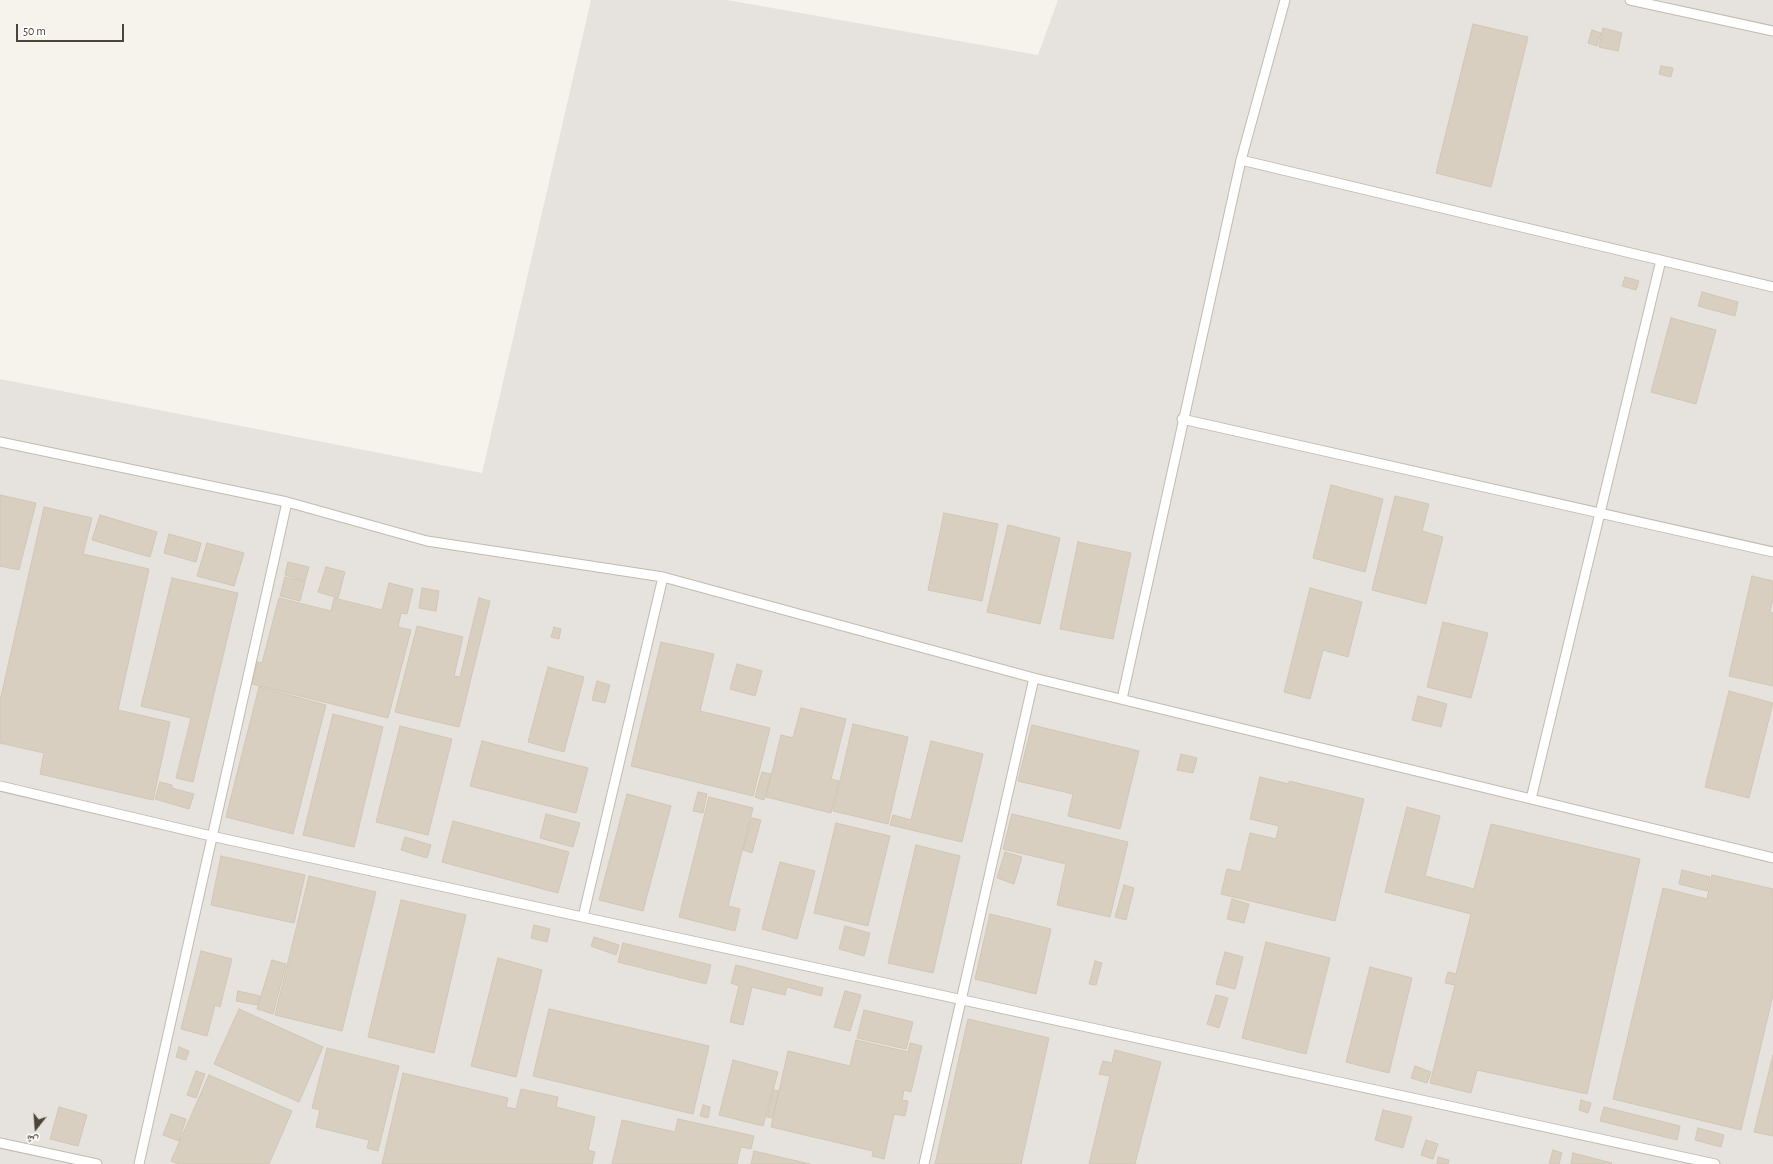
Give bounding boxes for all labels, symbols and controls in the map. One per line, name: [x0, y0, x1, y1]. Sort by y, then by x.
scale bar: [18, 16, 126, 42]
text: 50 m: [23, 25, 46, 37]
north arrow: [16, 1108, 56, 1148]
text: ش: [25, 1133, 40, 1147]

